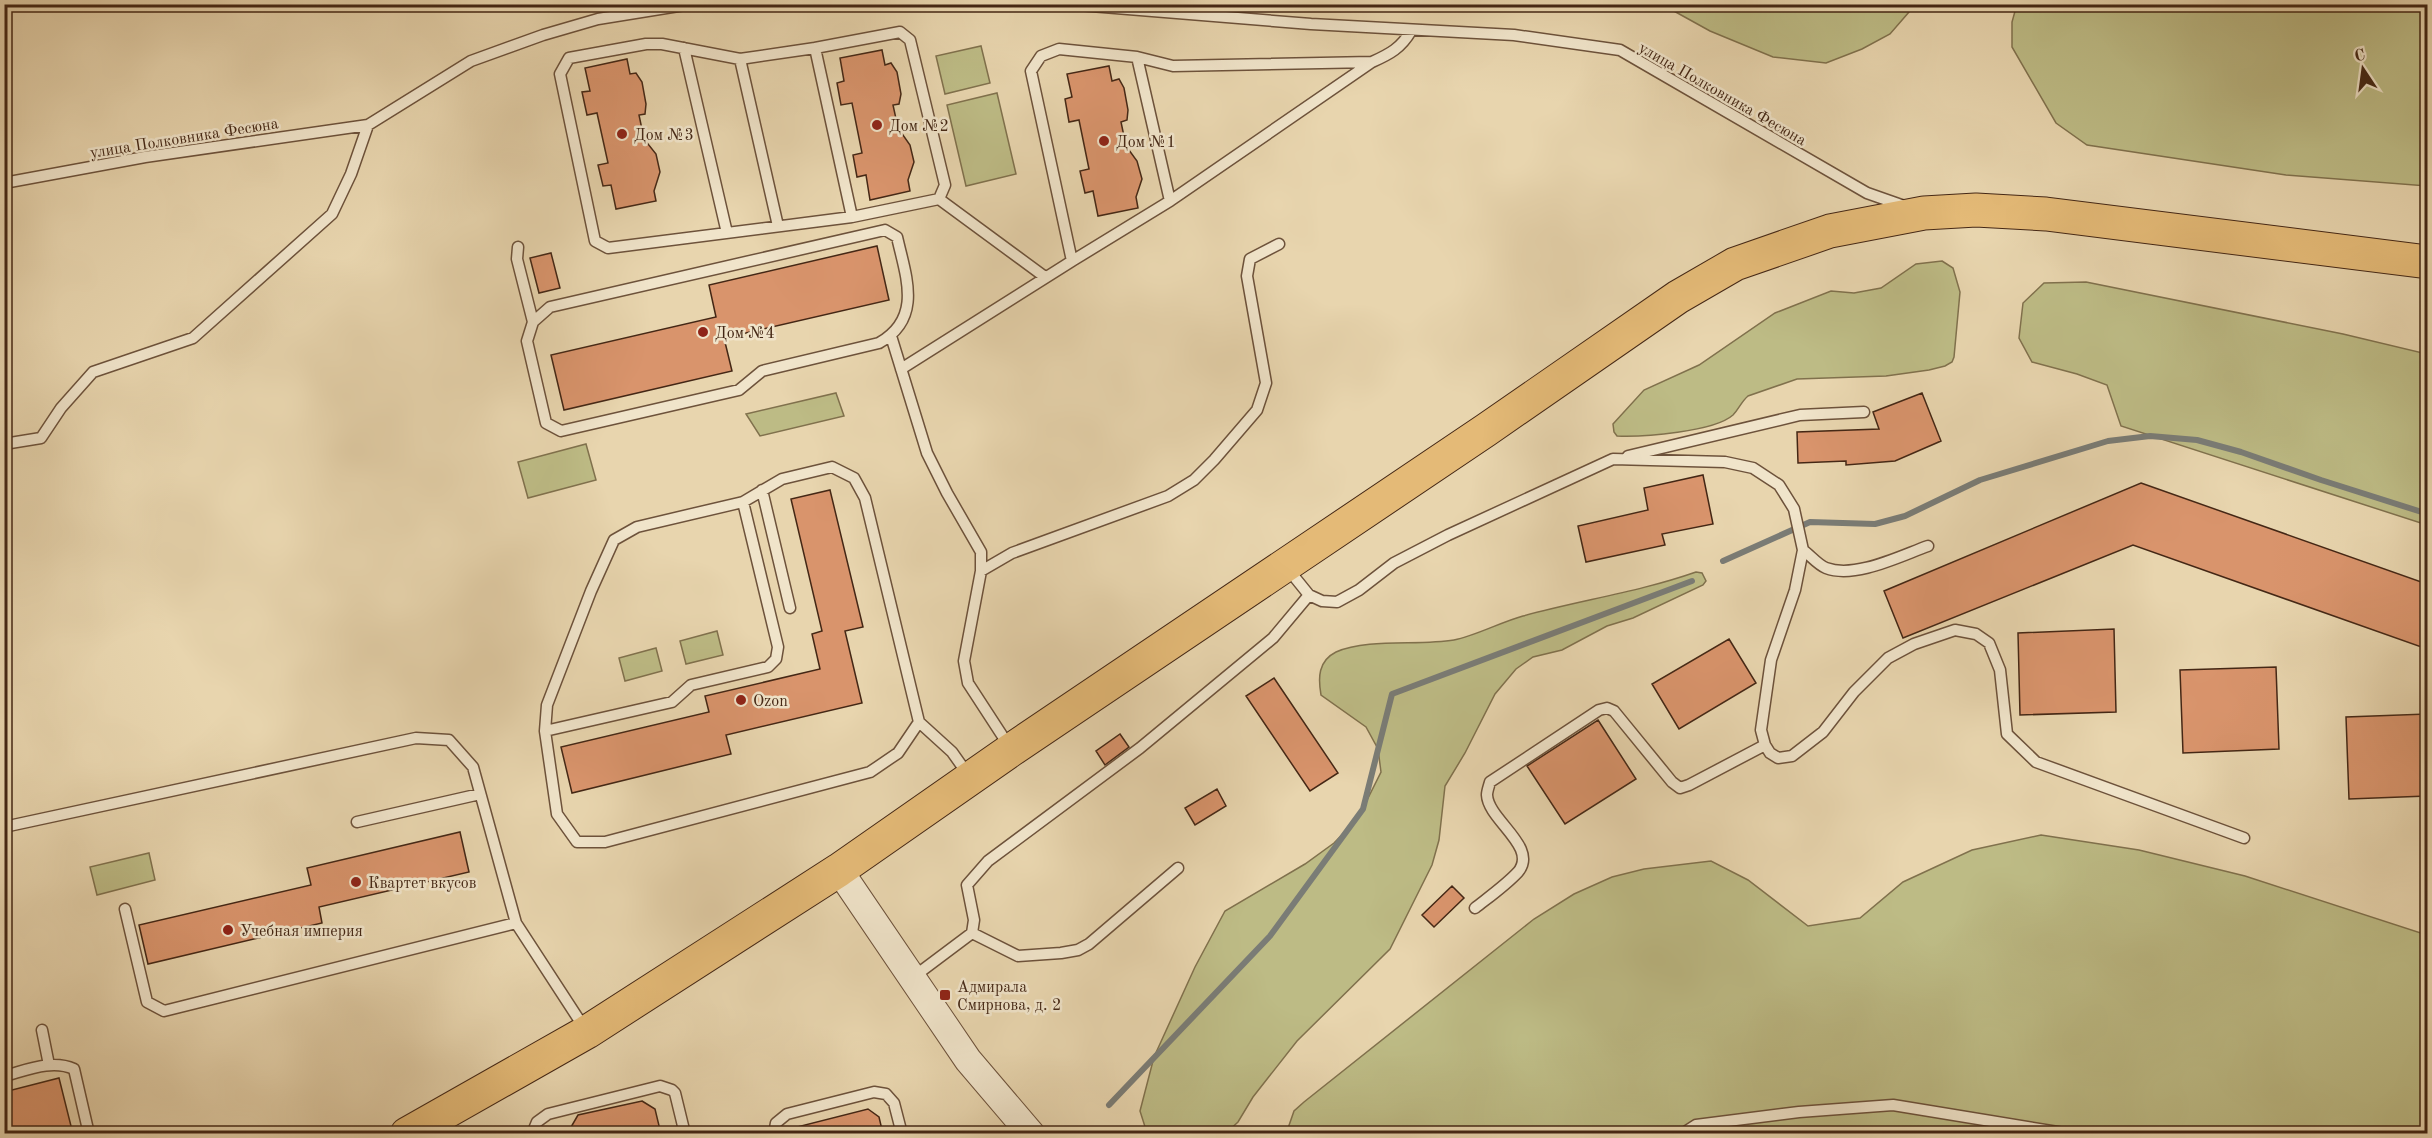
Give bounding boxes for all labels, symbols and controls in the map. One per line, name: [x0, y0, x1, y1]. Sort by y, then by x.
north arrow: [2333, 39, 2393, 99]
street label: улица Полковника Фесюна: [1635, 40, 1809, 149]
text: С: [2353, 47, 2367, 65]
street label: улица Полковника Фесюна: [89, 116, 280, 162]
marker: Дом №2: [870, 118, 884, 132]
place label: Дом №2: [889, 119, 949, 135]
marker: Дом №3: [615, 127, 629, 141]
place label: Дом №3: [634, 128, 694, 144]
marker: Дом №1: [1097, 134, 1111, 148]
place label: Дом №1: [1116, 135, 1176, 151]
marker: Дом №4: [696, 325, 710, 339]
place label: Дом №4: [715, 326, 775, 342]
marker: Ozon: [734, 693, 748, 707]
place label: Ozon: [753, 694, 788, 710]
marker: Квартет вкусов: [349, 875, 363, 889]
place label: Квартет вкусов: [368, 876, 476, 892]
marker: Учебная империя: [221, 923, 235, 937]
place label: Учебная империя: [240, 924, 363, 940]
place label: Адмирала Смирнова, д. 2: [957, 980, 1061, 1014]
marker: Адмирала Смирнова, д. 2: [938, 988, 952, 1002]

